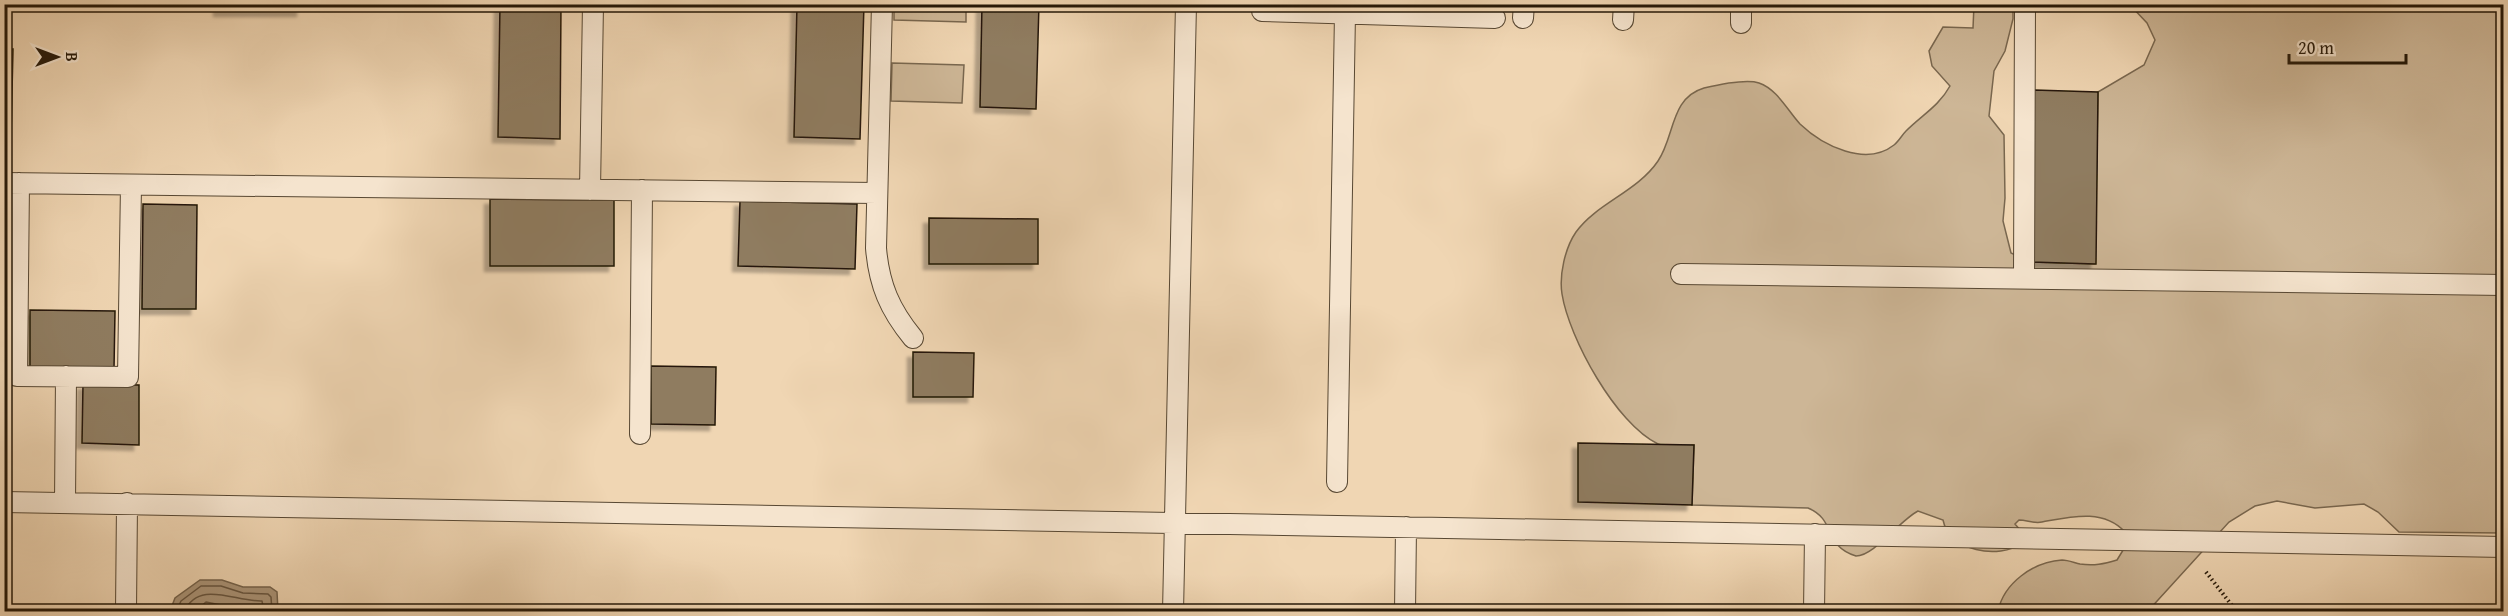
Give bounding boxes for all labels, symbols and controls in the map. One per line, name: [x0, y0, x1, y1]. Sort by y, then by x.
north arrow: [27, 27, 87, 87]
scale bar: [2289, 27, 2406, 65]
text: 20 m: [2298, 34, 2334, 61]
text: B: [60, 52, 84, 62]

